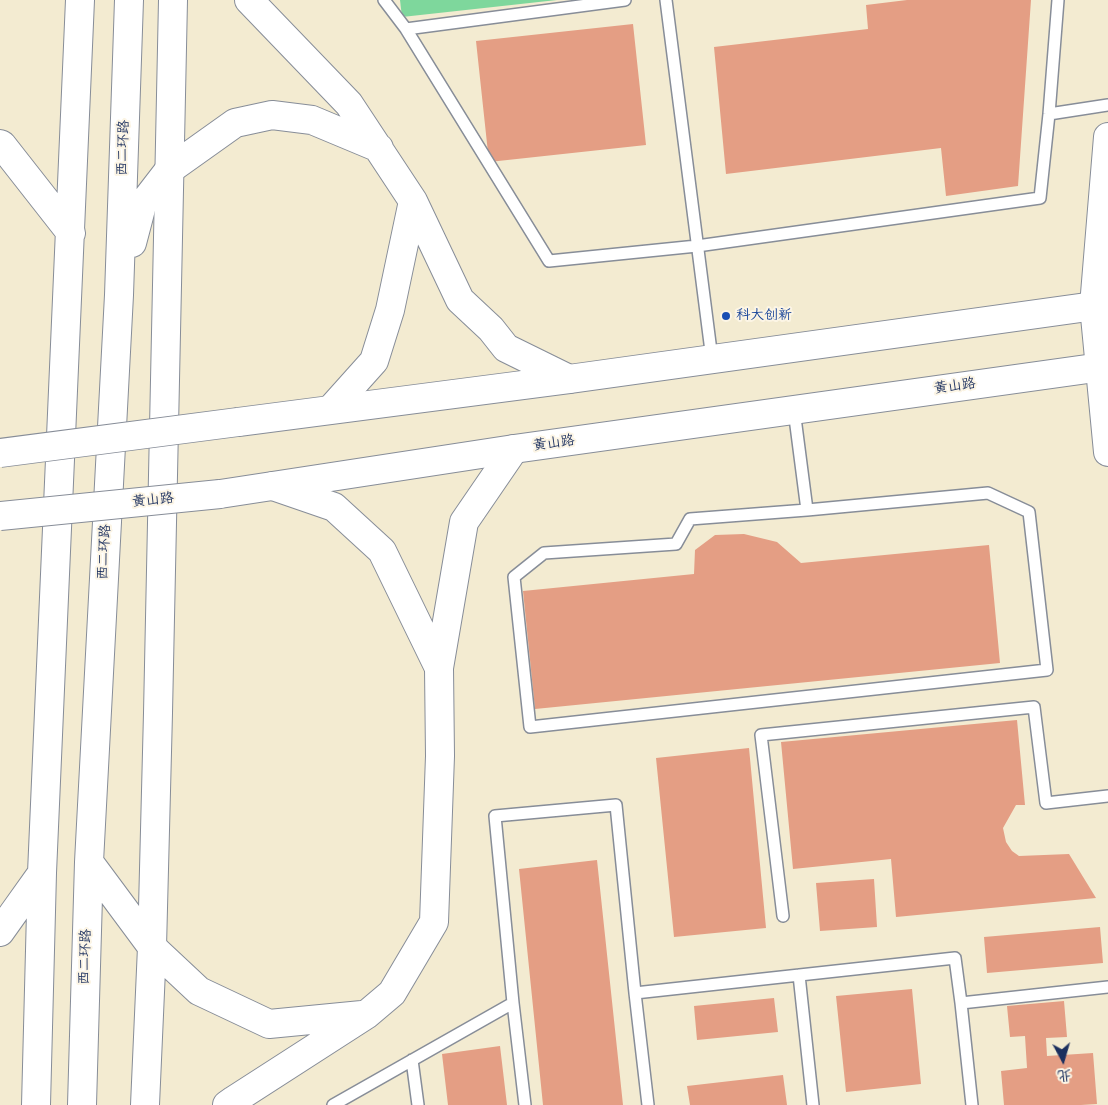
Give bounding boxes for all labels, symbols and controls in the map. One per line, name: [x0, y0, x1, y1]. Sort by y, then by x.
street label: 西二环路: [115, 120, 133, 176]
place label: 科大创新: [736, 308, 792, 324]
marker: 科大创新: [720, 310, 732, 322]
street label: 黄山路: [933, 376, 977, 398]
street label: 黄山路: [532, 433, 576, 455]
street label: 黄山路: [131, 490, 175, 512]
street label: 西二环路: [95, 524, 115, 580]
street label: 西二环路: [77, 929, 95, 985]
north arrow: [1038, 1035, 1088, 1085]
text: 北: [1057, 1064, 1073, 1086]

